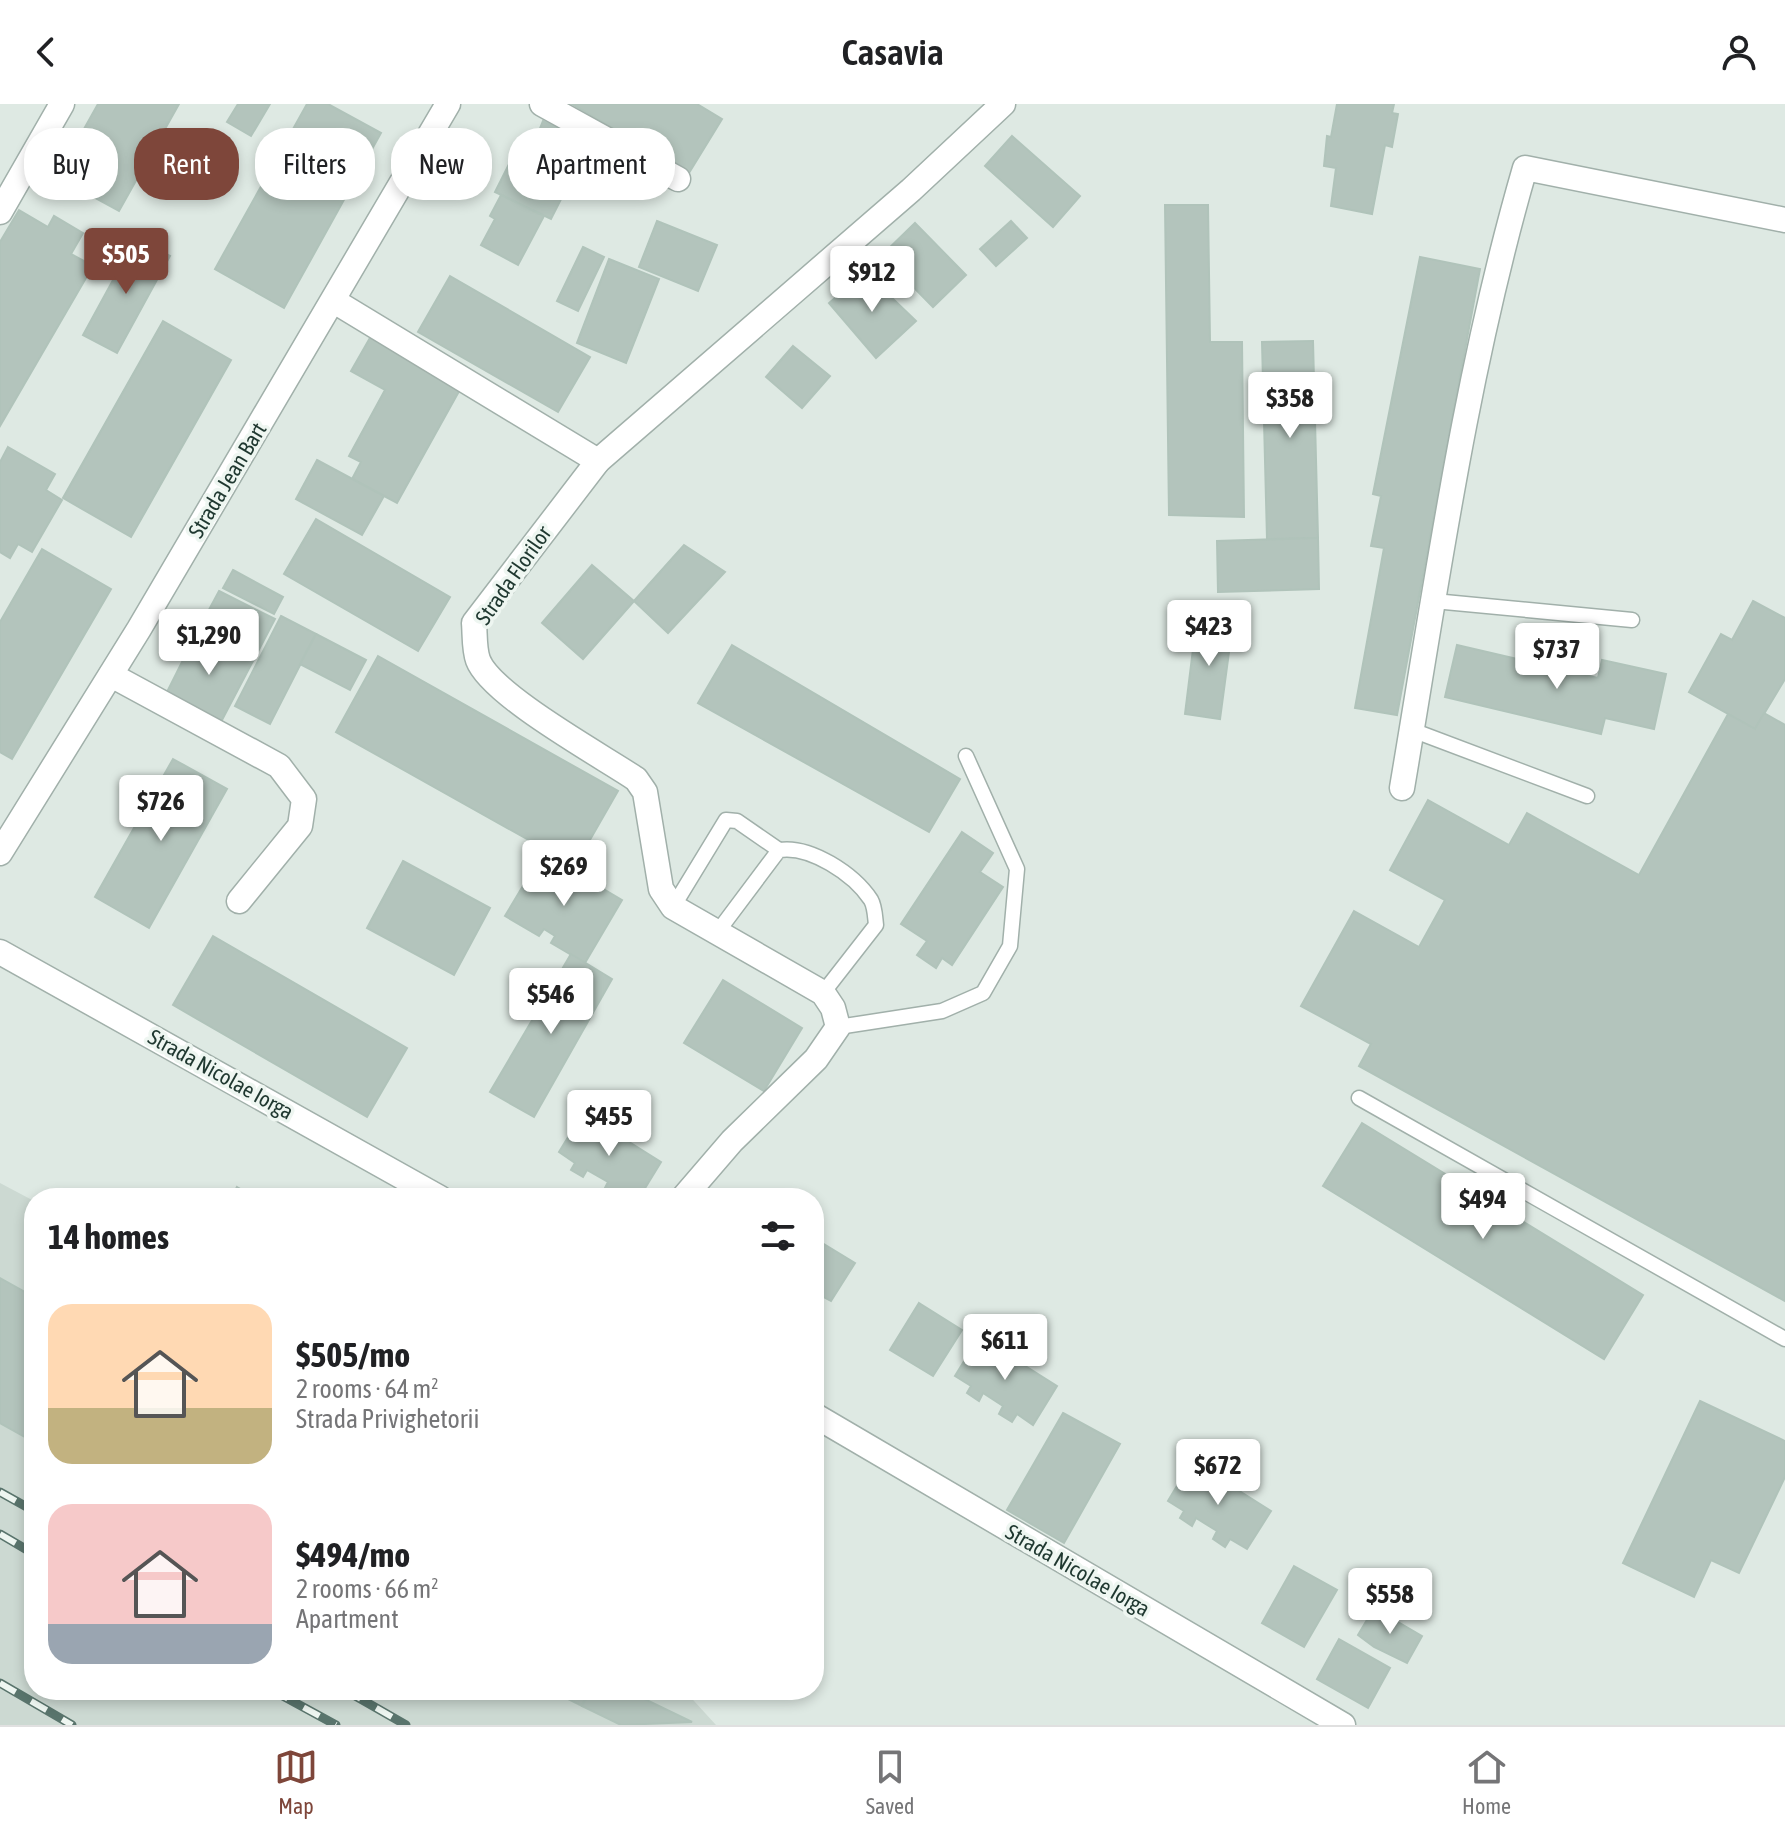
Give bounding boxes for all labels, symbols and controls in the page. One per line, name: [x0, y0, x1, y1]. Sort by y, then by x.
icon: back: [24, 30, 68, 74]
icon: person: [1717, 30, 1761, 74]
text: Casavia: [841, 31, 944, 73]
chip: Buy: [24, 128, 118, 200]
chip: Rent: [134, 128, 239, 200]
chip: Filters: [255, 128, 375, 200]
chip: New: [391, 128, 492, 200]
chip: Apartment: [508, 128, 675, 200]
pin: $505: [79, 228, 173, 296]
text: $505: [102, 239, 150, 269]
pin: $912: [825, 246, 919, 314]
text: $912: [848, 257, 896, 287]
pin: $358: [1243, 372, 1337, 440]
text: $358: [1266, 383, 1314, 413]
street label: Strada Jean Bart: [182, 418, 272, 542]
street label: Strada Florilor: [470, 520, 557, 629]
pin: $423: [1162, 600, 1256, 668]
pin: $1,290: [144, 609, 274, 677]
text: $423: [1185, 611, 1233, 641]
text: $1,290: [177, 620, 241, 650]
pin: $737: [1510, 623, 1604, 691]
text: $737: [1533, 634, 1581, 664]
pin: $726: [114, 775, 208, 843]
text: $726: [137, 786, 185, 816]
pin: $269: [517, 840, 611, 908]
text: $269: [540, 851, 588, 881]
pin: $546: [504, 968, 598, 1036]
text: $546: [527, 979, 575, 1009]
street label: Strada Nicolae Iorga: [144, 1023, 298, 1125]
pin: $455: [562, 1090, 656, 1158]
text: $455: [585, 1101, 633, 1131]
pin: $494: [1436, 1173, 1530, 1241]
text: $494: [1459, 1184, 1507, 1214]
icon: filters: [756, 1214, 800, 1258]
text: 14 homes: [48, 1217, 169, 1256]
pin: $611: [958, 1314, 1052, 1382]
text: $611: [981, 1325, 1029, 1355]
text: $505/mo: [296, 1335, 410, 1374]
icon: home: [112, 1336, 208, 1432]
text: 2 rooms · 64 m²: [296, 1374, 438, 1404]
text: Strada Privighetorii: [296, 1404, 479, 1434]
pin: $672: [1171, 1439, 1265, 1507]
text: $672: [1194, 1450, 1242, 1480]
street label: Strada Nicolae Iorga: [1001, 1518, 1155, 1622]
text: $494/mo: [296, 1535, 410, 1574]
icon: home: [112, 1536, 208, 1632]
pin: $558: [1343, 1568, 1437, 1636]
text: 2 rooms · 66 m²: [296, 1574, 438, 1604]
text: $558: [1366, 1579, 1414, 1609]
text: Apartment: [296, 1604, 399, 1634]
tab: Map: [274, 1745, 318, 1819]
tab: Saved: [866, 1745, 914, 1819]
tab: Home: [1462, 1745, 1511, 1819]

